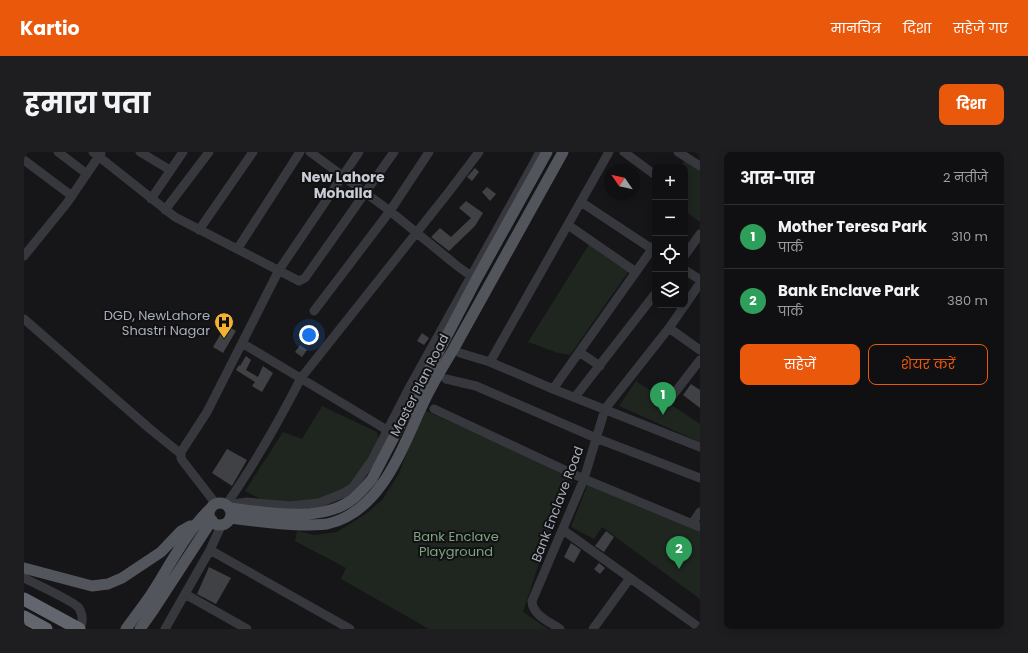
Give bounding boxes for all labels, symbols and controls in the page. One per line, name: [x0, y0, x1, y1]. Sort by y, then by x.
text: Kartio: [20, 15, 80, 42]
text: मानचित्र: [831, 18, 881, 38]
text: दिशा: [903, 18, 931, 38]
text: सहेजे गए: [953, 18, 1008, 38]
text: हमारा पता: [24, 84, 150, 123]
button: दिशा: [939, 84, 1004, 125]
north arrow: [604, 164, 640, 200]
map controls: [652, 164, 688, 308]
button: +: [652, 164, 688, 200]
text: आस-पास: [740, 166, 815, 190]
district label: New Lahore Mohalla: [301, 167, 385, 203]
text: 2 नतीजे: [943, 168, 988, 187]
button: −: [652, 200, 688, 236]
text: Mother Teresa Park: [778, 216, 927, 237]
text: 1: [751, 227, 755, 246]
text: 310 m: [951, 227, 988, 246]
button: locate: [652, 236, 688, 272]
text: पार्क: [778, 238, 803, 257]
button: layers: [652, 272, 688, 308]
text: Bank Enclave Park: [778, 280, 920, 301]
text: 2: [749, 291, 757, 310]
text: 380 m: [947, 291, 988, 310]
text: पार्क: [778, 302, 803, 321]
place label: DGD, NewLahore Shastri Nagar: [104, 306, 210, 340]
hospital icon: DGD, NewLahore Shastri Nagar: [213, 311, 235, 339]
your location: [299, 325, 319, 345]
street label: Master Plan Road: [385, 331, 454, 440]
button: सहेजें: [740, 344, 860, 385]
button: शेयर करें: [868, 344, 988, 385]
pin: 1: [650, 382, 676, 415]
street label: Bank Enclave Road: [527, 443, 588, 565]
park label: Bank Enclave Playground: [413, 527, 499, 561]
pin: 2: [666, 536, 692, 569]

